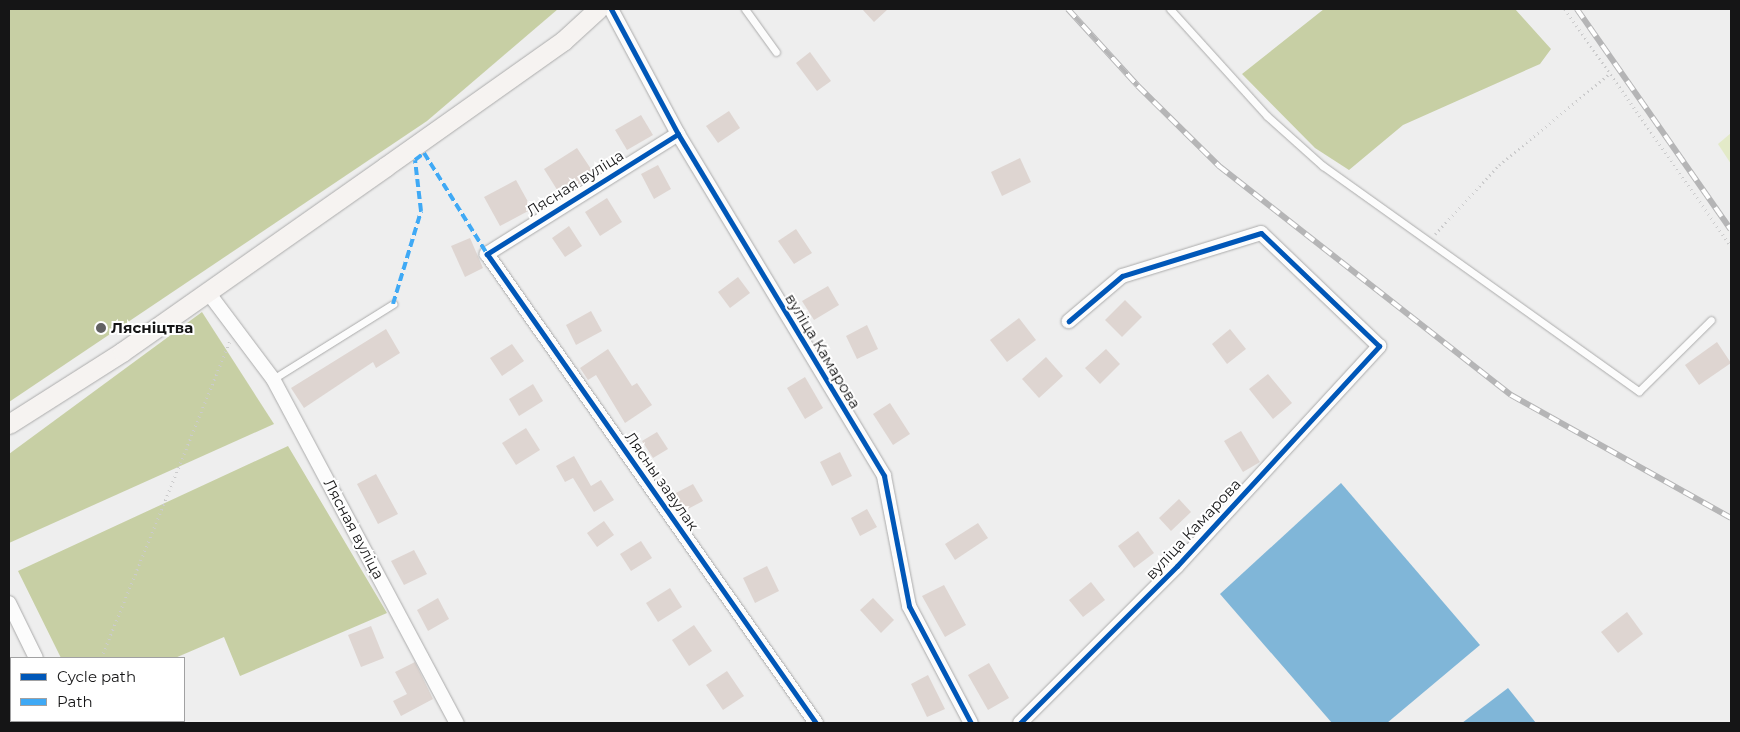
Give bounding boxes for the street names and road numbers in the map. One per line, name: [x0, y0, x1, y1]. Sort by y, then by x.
street label: Лясная вуліца: [523, 146, 627, 220]
street label: вуліца Камарова: [782, 290, 864, 412]
street label: Лясны завулак: [621, 428, 703, 534]
street label: вуліца Камарова: [1142, 475, 1244, 583]
street label: Лясная вуліца: [320, 476, 388, 582]

